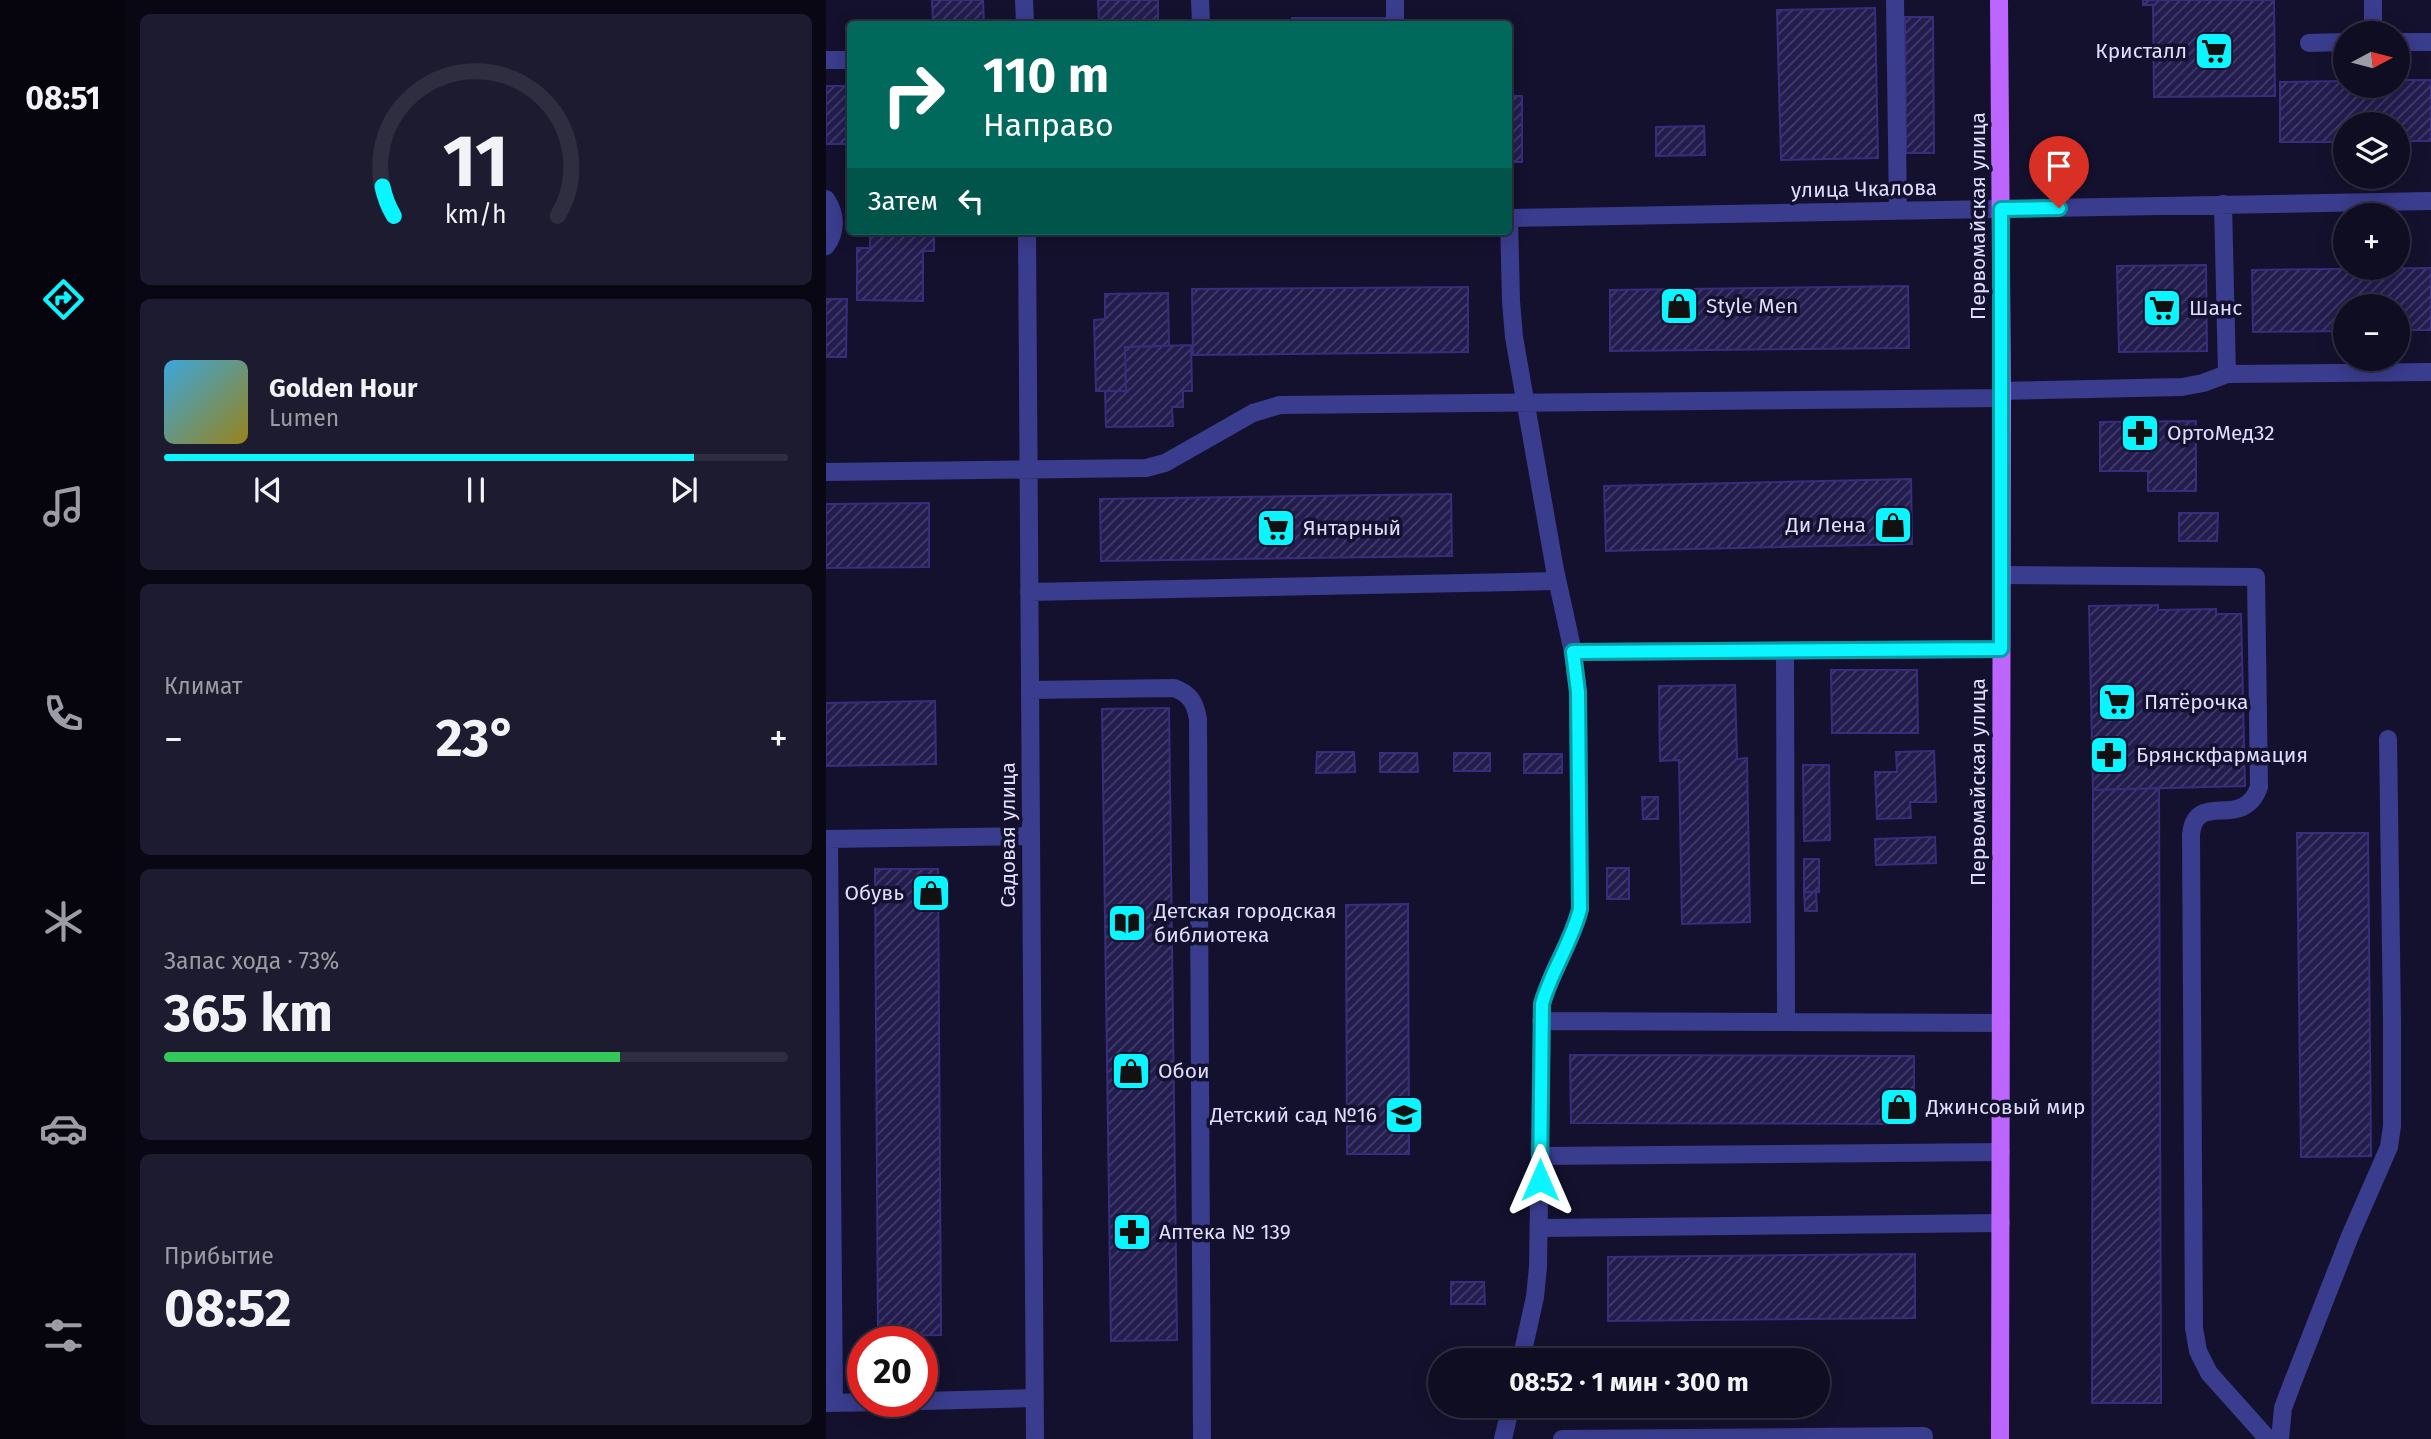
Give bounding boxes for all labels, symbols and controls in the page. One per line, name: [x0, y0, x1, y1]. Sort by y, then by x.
north arrow: [2333, 21, 2410, 98]
map controls: [2333, 21, 2410, 371]
supermarket icon: Кристалл: [2193, 30, 2235, 72]
place label: Кристалл: [2095, 38, 2187, 64]
text: 110 m: [983, 46, 1109, 105]
icon: right: [868, 49, 959, 140]
text: 08:51: [25, 79, 101, 117]
text: Направо: [983, 106, 1114, 144]
street label: Первомайская улица: [1965, 112, 1991, 320]
button: layers: [2333, 112, 2410, 189]
text: 11: [443, 118, 509, 205]
pin: [2029, 136, 2089, 208]
icon: arrive: [2040, 147, 2078, 185]
street label: улица Чкалова: [1791, 175, 1937, 203]
icon: left: [952, 182, 990, 220]
text: Затем: [868, 186, 938, 217]
text: km/h: [445, 199, 507, 229]
button: +: [2333, 203, 2410, 280]
icon: directions: [39, 275, 88, 324]
shop icon: Style Men: [1658, 285, 1700, 327]
supermarket icon: Шанс: [2141, 287, 2183, 329]
place label: Style Men: [1706, 293, 1798, 319]
button: −: [2333, 294, 2410, 371]
place label: Шанс: [2189, 295, 2242, 321]
text: Golden Hour: [269, 373, 417, 404]
text: Lumen: [269, 404, 339, 432]
pharmacy icon: ОртоМед32: [2119, 412, 2161, 454]
place label: ОртоМед32: [2167, 420, 2275, 446]
icon: previous: [249, 471, 287, 509]
icon: pause: [457, 471, 495, 509]
icon: next: [665, 471, 703, 509]
icon: music: [39, 482, 88, 531]
shop icon: Ди Лена: [1872, 504, 1914, 546]
supermarket icon: Янтарный: [1255, 507, 1297, 549]
place label: Ди Лена: [1785, 512, 1866, 538]
place label: Янтарный: [1303, 515, 1401, 541]
text: Климат: [164, 672, 242, 700]
street label: Первомайская улица: [1965, 678, 1991, 886]
supermarket icon: Пятёрочка: [2096, 681, 2138, 723]
icon: phone: [39, 689, 88, 738]
place label: Пятёрочка: [2144, 689, 2248, 715]
text: 23°: [436, 707, 516, 770]
text: −: [164, 716, 183, 762]
text: +: [769, 716, 788, 762]
pharmacy icon: Брянскфармация: [2088, 734, 2130, 776]
place label: Брянскфармация: [2136, 742, 2308, 768]
street label: Садовая улица: [995, 762, 1021, 908]
shop icon: Обувь: [910, 872, 952, 914]
place label: Обувь: [844, 880, 904, 906]
icon: climate: [39, 897, 88, 946]
place label: Детская городская библиотека: [1153, 898, 1336, 948]
library icon: Детская городская библиотека: [1106, 902, 1148, 944]
text: Запас хода · 73%: [164, 947, 339, 975]
text: 365 km: [164, 982, 333, 1045]
shop icon: Обои: [1110, 1050, 1152, 1092]
place label: Обои: [1158, 1058, 1210, 1084]
shop icon: Джинсовый мир: [1878, 1086, 1920, 1128]
school or university icon: Детский сад №16: [1383, 1094, 1425, 1136]
place label: Джинсовый мир: [1925, 1094, 2085, 1120]
place label: Детский сад №16: [1209, 1102, 1377, 1128]
icon: car: [39, 1104, 88, 1153]
position arrow: [1503, 1143, 1577, 1217]
pharmacy icon: Аптека № 139: [1111, 1211, 1153, 1253]
place label: Аптека № 139: [1159, 1219, 1291, 1245]
text: Прибытие: [164, 1242, 274, 1270]
text: 08:52: [164, 1277, 292, 1340]
icon: filters: [39, 1311, 88, 1360]
speed limit sign: 20: [847, 1326, 938, 1417]
text: 08:52 · 1 мин · 300 m: [1509, 1367, 1749, 1398]

